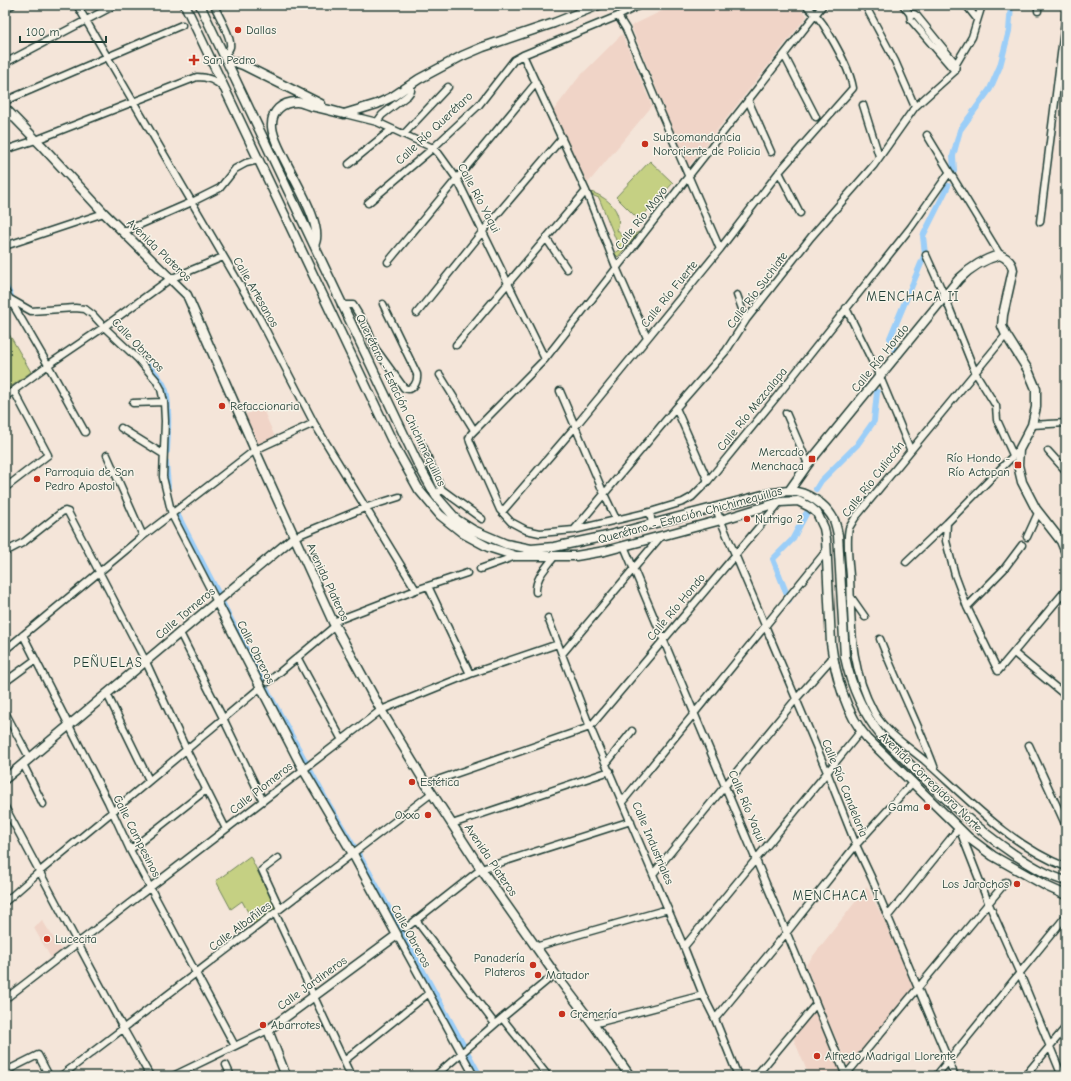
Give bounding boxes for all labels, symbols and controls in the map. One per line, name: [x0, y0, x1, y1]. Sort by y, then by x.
scale bar: [20, 18, 106, 44]
place label: Dallas: [246, 23, 276, 37]
text: 100 m: [26, 25, 59, 39]
marker: Dallas: [233, 25, 243, 35]
place label: San Pedro: [203, 53, 256, 67]
marker: San Pedro: [188, 54, 200, 66]
street label: Calle Río Querétaro: [393, 89, 475, 167]
place label: Subcomandancia Nororiente de Policia: [653, 130, 760, 158]
marker: Subcomandancia Nororiente de Policia: [640, 139, 650, 149]
street label: Calle Río Yaqui: [455, 161, 503, 235]
street label: Calle Río Mayo: [612, 183, 670, 253]
street label: Avenida Plateros: [124, 216, 194, 284]
street label: Calle Río Suchiate: [724, 249, 790, 331]
street label: Calle Artesanos: [230, 254, 282, 330]
street label: Calle Río Fuerte: [638, 258, 700, 330]
district label: MENCHACA II: [866, 289, 960, 304]
street label: Querétaro - Estación Chichimequillas: [353, 312, 449, 488]
street label: Calle Obreros: [109, 315, 167, 375]
street label: Calle Río Hondo: [848, 321, 912, 395]
street label: Calle Río Mezcalapa: [714, 364, 790, 454]
place label: Refaccionaria: [230, 399, 300, 413]
marker: Refaccionaria: [217, 401, 227, 411]
street label: Calle Río Culiacán: [839, 438, 907, 520]
place label: Mercado Menchaca: [751, 445, 804, 473]
place label: Río Hondo - Río Actopan: [947, 451, 1010, 479]
marker: Mercado Menchaca: [807, 454, 817, 464]
marker: Río Hondo - Río Actopan: [1013, 460, 1023, 470]
place label: Parroquia de San Pedro Apostol: [45, 465, 134, 493]
marker: Parroquia de San Pedro Apostol: [32, 474, 42, 484]
street label: Querétaro - Estación Chichimequillas: [596, 484, 784, 546]
place label: Nutrigo 2: [755, 512, 803, 526]
marker: Nutrigo 2: [742, 514, 752, 524]
street label: Avenida Plateros: [304, 541, 352, 623]
street label: Calle Río Hondo: [644, 571, 708, 643]
street label: Calle Torneros: [152, 584, 218, 642]
street label: Calle Obreros: [234, 618, 278, 686]
district label: PEÑUELAS: [73, 654, 143, 670]
street label: Avenida Corregidora Norte: [877, 729, 985, 835]
street label: Calle Río Candelaria: [819, 737, 871, 839]
street label: Calle Plomeros: [227, 759, 295, 817]
street label: Calle Río Yaqui: [726, 768, 768, 844]
place label: Estética: [420, 775, 459, 789]
marker: Estética: [407, 777, 417, 787]
street label: Calle Campesinos: [110, 793, 164, 879]
street label: Calle Industriales: [629, 800, 677, 886]
place label: Gama: [888, 800, 919, 814]
marker: Gama: [922, 802, 932, 812]
place label: Oxxo: [395, 808, 420, 822]
marker: Oxxo: [423, 810, 433, 820]
street label: Avenida Plateros: [462, 821, 520, 899]
place label: Los Jarochos: [942, 877, 1009, 891]
marker: Los Jarochos: [1012, 879, 1022, 889]
district label: MENCHACA I: [792, 888, 880, 903]
street label: Calle Albañiles: [206, 898, 274, 954]
street label: Calle Obreros: [388, 902, 434, 970]
place label: Lucecita: [55, 932, 97, 946]
marker: Lucecita: [42, 934, 52, 944]
place label: Panadería Plateros: [474, 951, 525, 979]
street label: Calle Jardineros: [275, 953, 349, 1013]
marker: Panadería Plateros: [528, 960, 538, 970]
place label: Matador: [546, 968, 589, 982]
marker: Matador: [533, 970, 543, 980]
place label: Cremería: [570, 1007, 618, 1021]
marker: Cremería: [557, 1009, 567, 1019]
place label: Abarrotes: [271, 1018, 320, 1032]
marker: Abarrotes: [258, 1020, 268, 1030]
place label: Alfredo Madrigal Llorente: [825, 1049, 956, 1063]
marker: Alfredo Madrigal Llorente: [812, 1051, 822, 1061]

